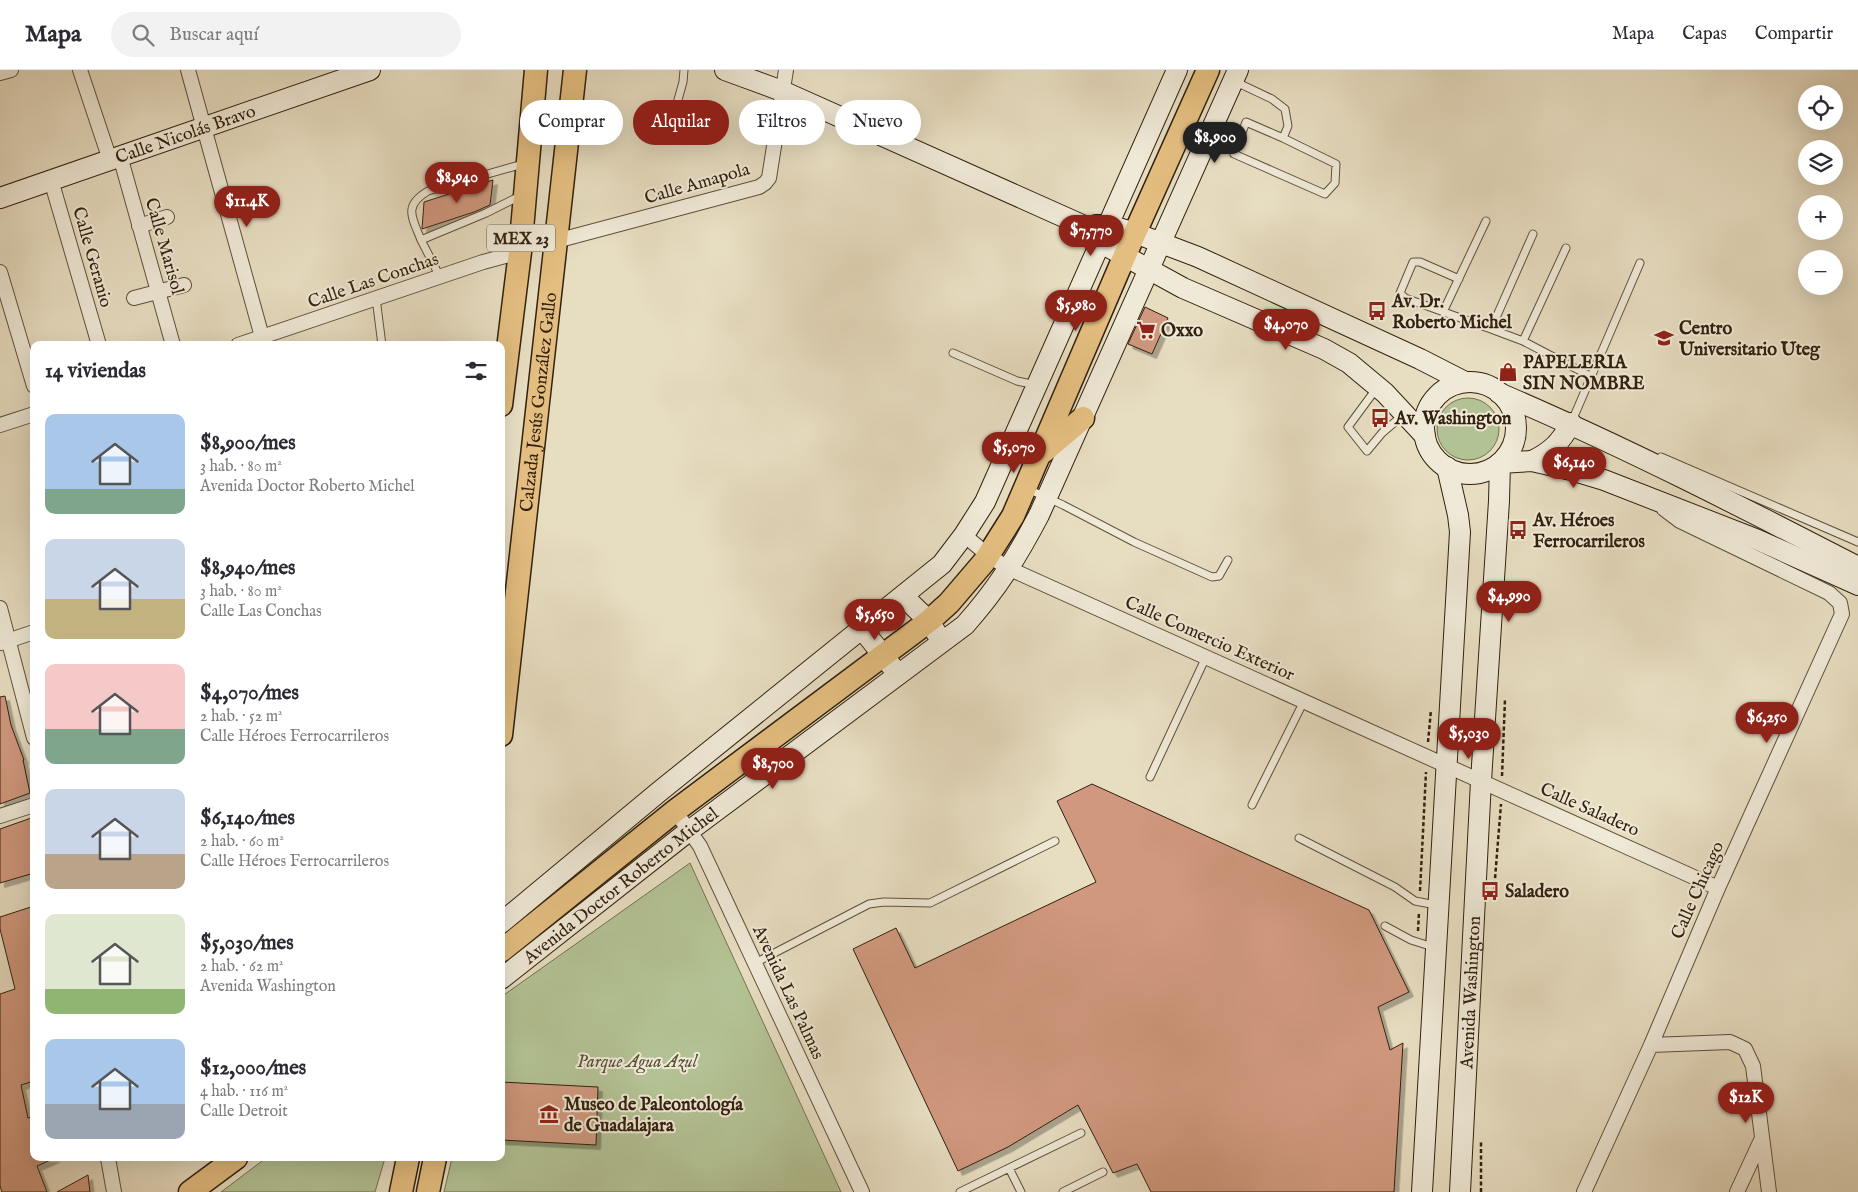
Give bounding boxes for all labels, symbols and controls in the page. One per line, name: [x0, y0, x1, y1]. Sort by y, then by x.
search box: [111, 12, 461, 57]
text: Mapa: [25, 19, 81, 50]
icon: search: [129, 21, 157, 49]
text: Buscar aquí: [169, 23, 258, 47]
text: Mapa: [1612, 23, 1654, 46]
text: Capas: [1682, 23, 1727, 46]
text: Compartir: [1755, 23, 1833, 46]
map controls: [1798, 85, 1843, 295]
button: locate: [1798, 85, 1843, 130]
street label: Calle Nicolás Bravo: [113, 100, 259, 170]
chip: Comprar: [520, 100, 623, 145]
chip: Alquilar: [633, 100, 729, 145]
chip: Filtros: [739, 100, 825, 145]
chip: Nuevo: [835, 100, 921, 145]
pin: $8,900: [1174, 122, 1256, 164]
text: $8,900: [1194, 128, 1236, 148]
button: layers: [1798, 140, 1843, 185]
street label: Calle Amapola: [642, 158, 753, 210]
pin: $8,940: [416, 162, 498, 204]
text: $8,940: [436, 168, 478, 188]
pin: $11.4K: [206, 186, 288, 228]
text: $11.4K: [225, 192, 269, 212]
street label: Calle Marisol: [139, 195, 188, 298]
button: +: [1798, 195, 1843, 240]
street label: Calle Geranio: [66, 204, 117, 311]
pin: $7,770: [1050, 214, 1132, 257]
text: $7,770: [1070, 221, 1112, 241]
road number: MEX 23: [487, 224, 555, 252]
street label: Calle Las Conchas: [305, 248, 442, 315]
button: −: [1798, 250, 1843, 295]
pin: $5,980: [1035, 290, 1117, 332]
street label: Calzada Jesús González Gallo: [516, 291, 563, 513]
place label: Av. Dr. Roberto Michel: [1391, 291, 1513, 335]
text: $5,980: [1056, 296, 1096, 316]
bus stop icon: Av. Dr. Roberto Michel: [1366, 300, 1388, 322]
pin: $4,070: [1245, 308, 1327, 351]
text: $4,070: [1264, 315, 1308, 335]
place label: Centro Universitario Uteg: [1678, 318, 1821, 362]
supermarket icon: Oxxo: [1135, 319, 1157, 341]
place label: Oxxo: [1161, 320, 1203, 343]
school or university icon: Centro Universitario Uteg: [1653, 327, 1675, 349]
place label: PAPELERIA SIN NOMBRE: [1523, 352, 1645, 396]
icon: filters: [462, 357, 490, 385]
text: 14 viviendas: [45, 358, 146, 385]
shop icon: PAPELERIA SIN NOMBRE: [1497, 361, 1519, 383]
bus stop icon: Av. Washington: [1369, 407, 1391, 429]
place label: Av. Washington: [1394, 408, 1512, 431]
text: $8,900/mes: [200, 430, 296, 457]
pin: $5,070: [973, 432, 1055, 474]
icon: home: [85, 434, 145, 494]
text: $5,070: [993, 438, 1035, 458]
pin: $6,140: [1533, 446, 1615, 489]
text: $6,140: [1553, 453, 1595, 473]
text: 3 hab. · 80 m²: [200, 457, 282, 477]
text: Avenida Doctor Roberto Michel: [200, 477, 415, 497]
place label: Av. Héroes Ferrocarrileros: [1532, 510, 1645, 554]
bus stop icon: Av. Héroes Ferrocarrileros: [1507, 519, 1529, 541]
text: $8,940/mes: [200, 555, 295, 582]
icon: home: [85, 559, 145, 619]
pin: $4,990: [1468, 580, 1550, 623]
text: 3 hab. · 80 m²: [200, 582, 282, 602]
text: $4,990: [1487, 587, 1531, 607]
street label: Calle Comercio Exterior: [1121, 592, 1298, 687]
pin: $5,650: [834, 598, 916, 641]
text: Calle Las Conchas: [200, 602, 322, 622]
text: $5,650: [855, 605, 895, 625]
text: $4,070/mes: [200, 680, 299, 707]
icon: home: [85, 684, 145, 744]
pin: $6,250: [1726, 702, 1808, 744]
text: 2 hab. · 52 m²: [200, 707, 283, 727]
text: $6,250: [1747, 708, 1787, 728]
pin: $5,030: [1428, 718, 1510, 760]
text: $5,030: [1449, 724, 1489, 744]
text: Calle Héroes Ferrocarrileros: [200, 727, 389, 747]
pin: $8,700: [732, 748, 814, 790]
text: $8,700: [752, 754, 794, 774]
street label: Calle Saladero: [1536, 778, 1643, 843]
street label: Avenida Doctor Roberto Michel: [519, 803, 724, 971]
text: $6,140/mes: [200, 805, 295, 832]
icon: home: [85, 809, 145, 869]
text: 2 hab. · 60 m²: [200, 832, 284, 852]
street label: Calle Chicago: [1667, 838, 1730, 943]
text: Calle Héroes Ferrocarrileros: [200, 852, 389, 872]
bus stop icon: Saladero: [1479, 880, 1501, 902]
place label: Saladero: [1505, 881, 1569, 904]
street label: Avenida Washington: [1456, 915, 1487, 1070]
street label: Avenida Las Palmas: [746, 921, 829, 1063]
text: $5,030/mes: [200, 930, 294, 957]
icon: home: [85, 934, 145, 994]
text: 2 hab. · 62 m²: [200, 957, 284, 977]
text: Avenida Washington: [200, 977, 336, 997]
park label: Parque Agua Azul: [577, 1051, 699, 1074]
text: $12,000/mes: [200, 1055, 306, 1082]
icon: home: [85, 1059, 145, 1119]
text: 4 hab. · 116 m²: [200, 1082, 288, 1102]
pin: $12K: [1716, 1082, 1776, 1124]
text: $12K: [1729, 1088, 1763, 1108]
place label: Museo de Paleontología de Guadalajara: [564, 1094, 744, 1138]
text: Calle Detroit: [200, 1102, 288, 1122]
museum icon: Museo de Paleontología de Guadalajara: [538, 1103, 560, 1125]

